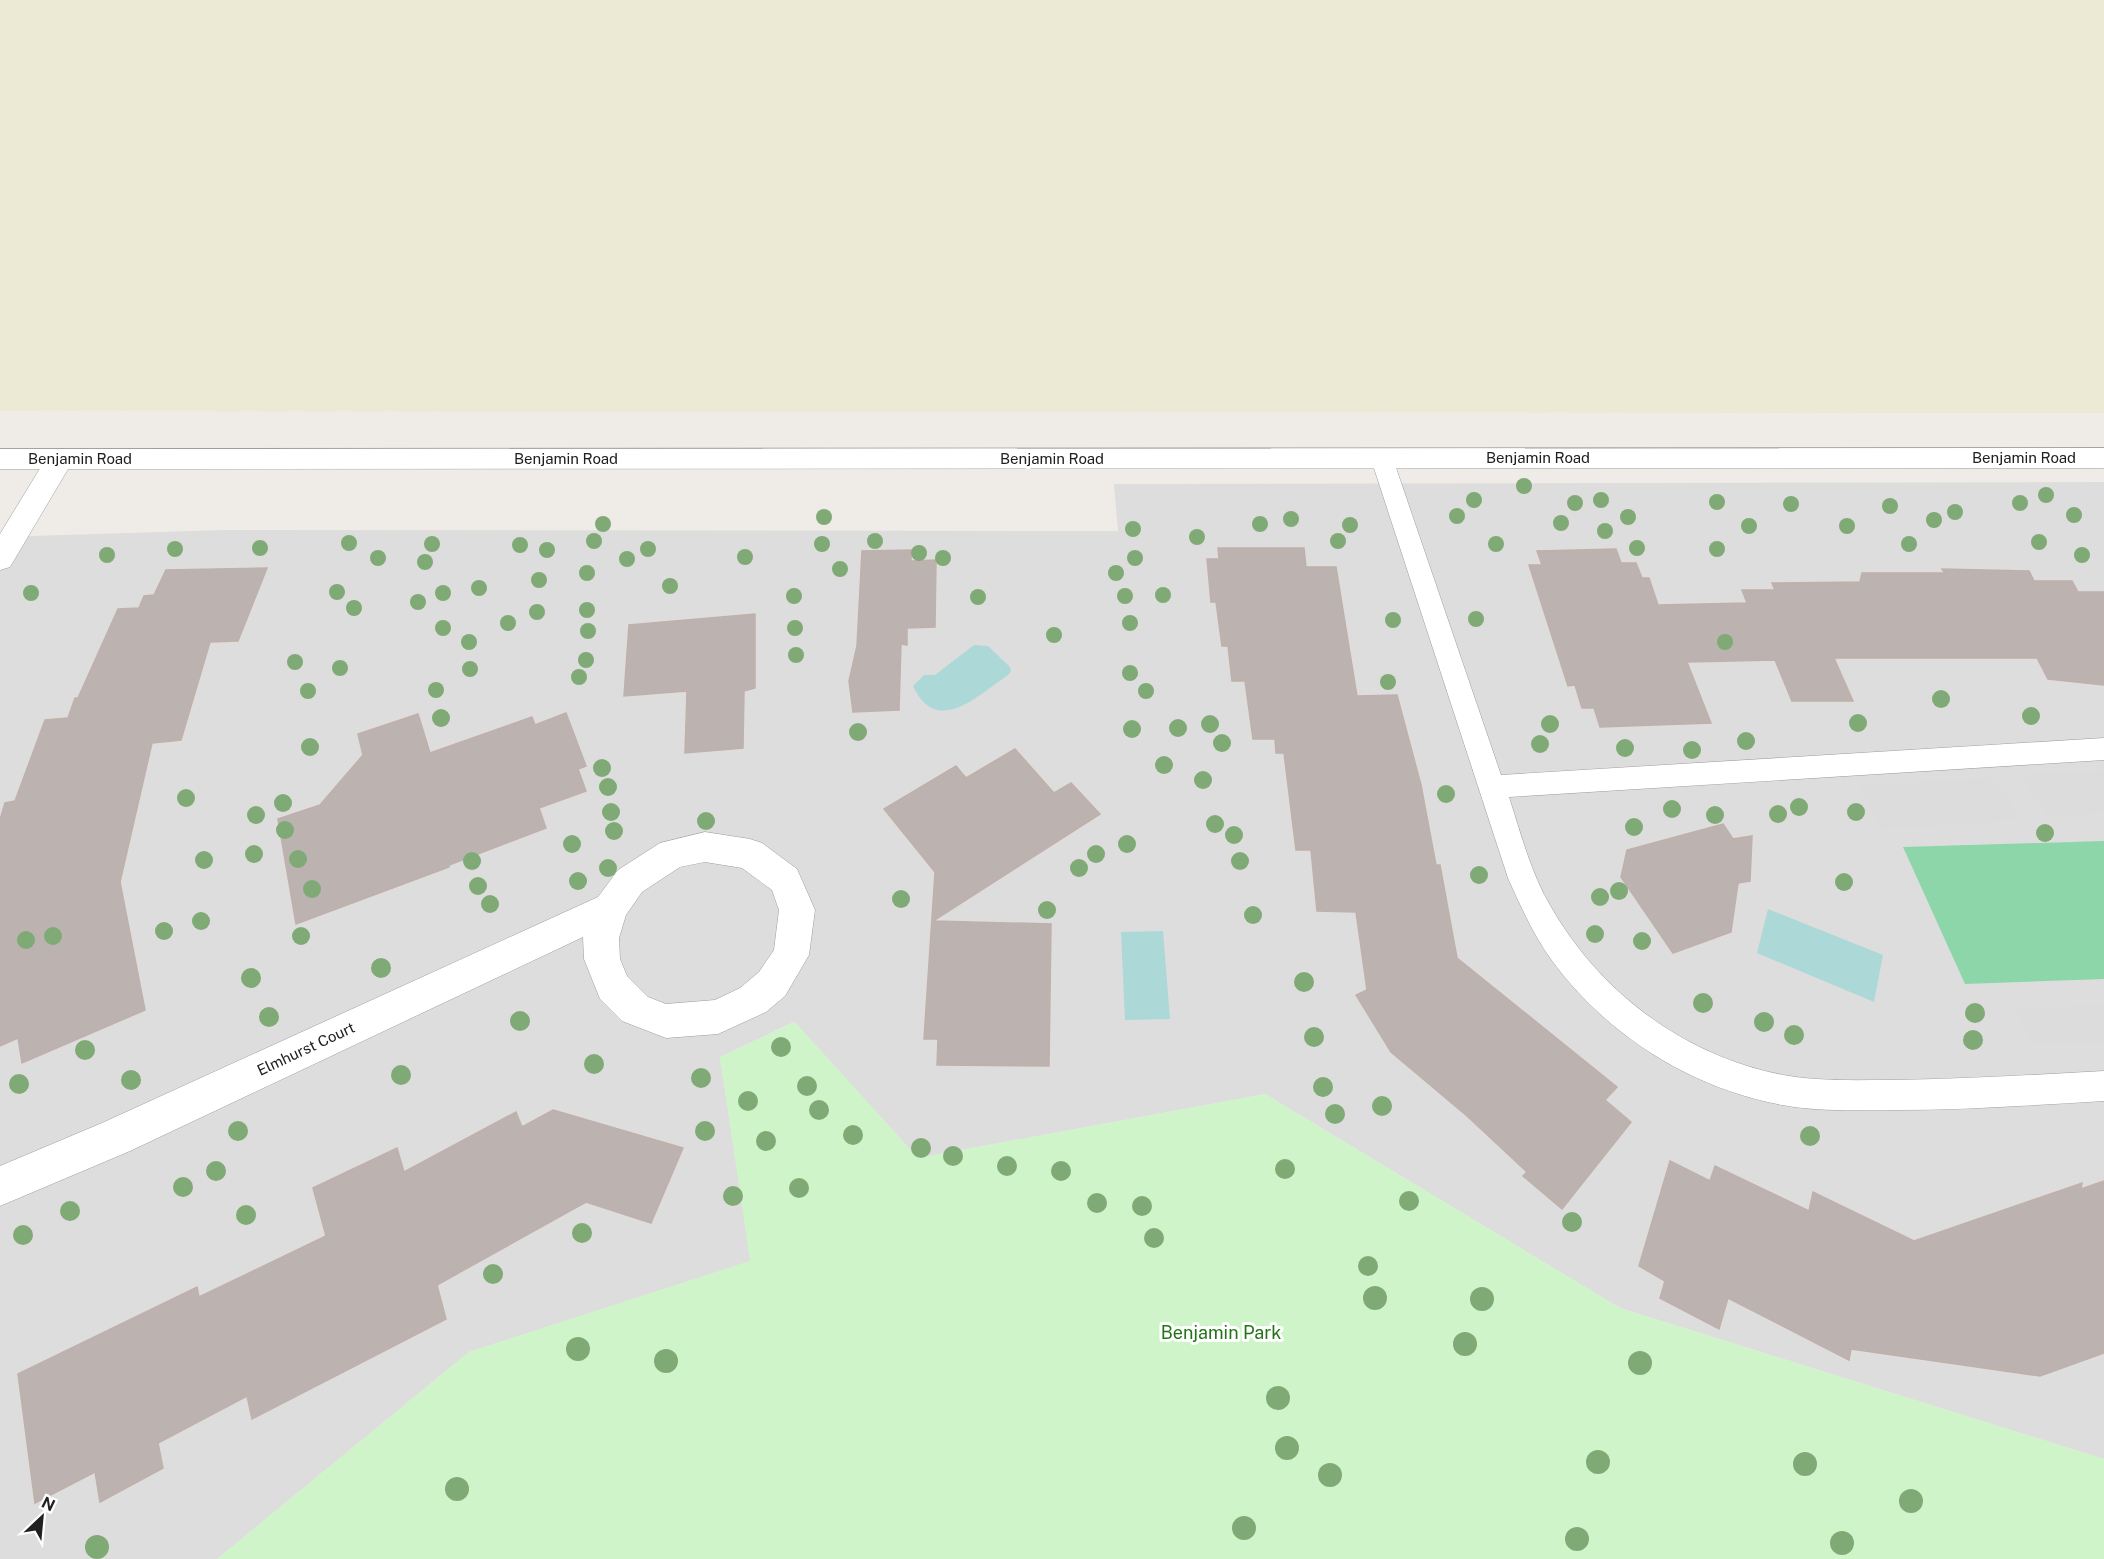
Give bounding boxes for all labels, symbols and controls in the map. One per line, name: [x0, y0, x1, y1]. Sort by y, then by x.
street label: Benjamin Road: [1486, 449, 1590, 466]
street label: Benjamin Road: [1972, 449, 2076, 466]
street label: Benjamin Road: [28, 450, 132, 467]
street label: Benjamin Road: [514, 450, 618, 467]
street label: Benjamin Road: [1000, 450, 1104, 467]
street label: Elmhurst Court: [254, 1018, 357, 1079]
park label: Benjamin Park: [1161, 1322, 1281, 1343]
north arrow: [12, 1487, 72, 1547]
text: N: [39, 1493, 58, 1515]

